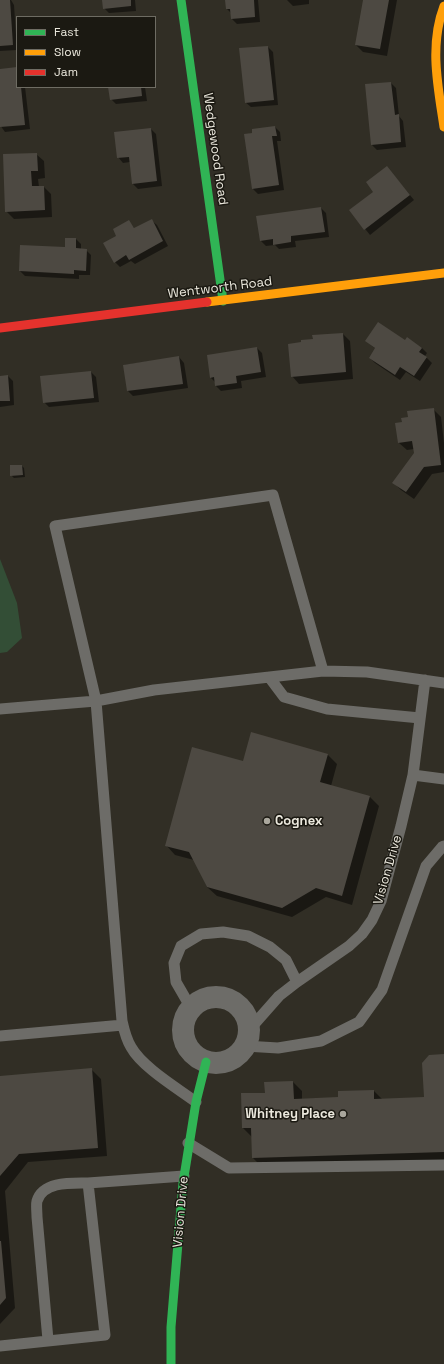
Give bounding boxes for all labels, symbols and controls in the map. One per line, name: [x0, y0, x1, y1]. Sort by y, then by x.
legend: [16, 16, 156, 88]
text: Fast: [54, 24, 79, 40]
text: Slow: [54, 44, 81, 60]
text: Jam: [54, 64, 78, 80]
street label: Wedgewood Road: [199, 92, 231, 206]
street label: Wentworth Road: [167, 274, 273, 302]
place label: Cognex: [275, 813, 322, 829]
marker: Cognex: [262, 816, 272, 826]
street label: Vision Drive: [371, 833, 405, 907]
place label: Whitney Place: [245, 1106, 335, 1122]
marker: Whitney Place: [338, 1109, 348, 1119]
street label: Vision Drive: [170, 1176, 192, 1248]

